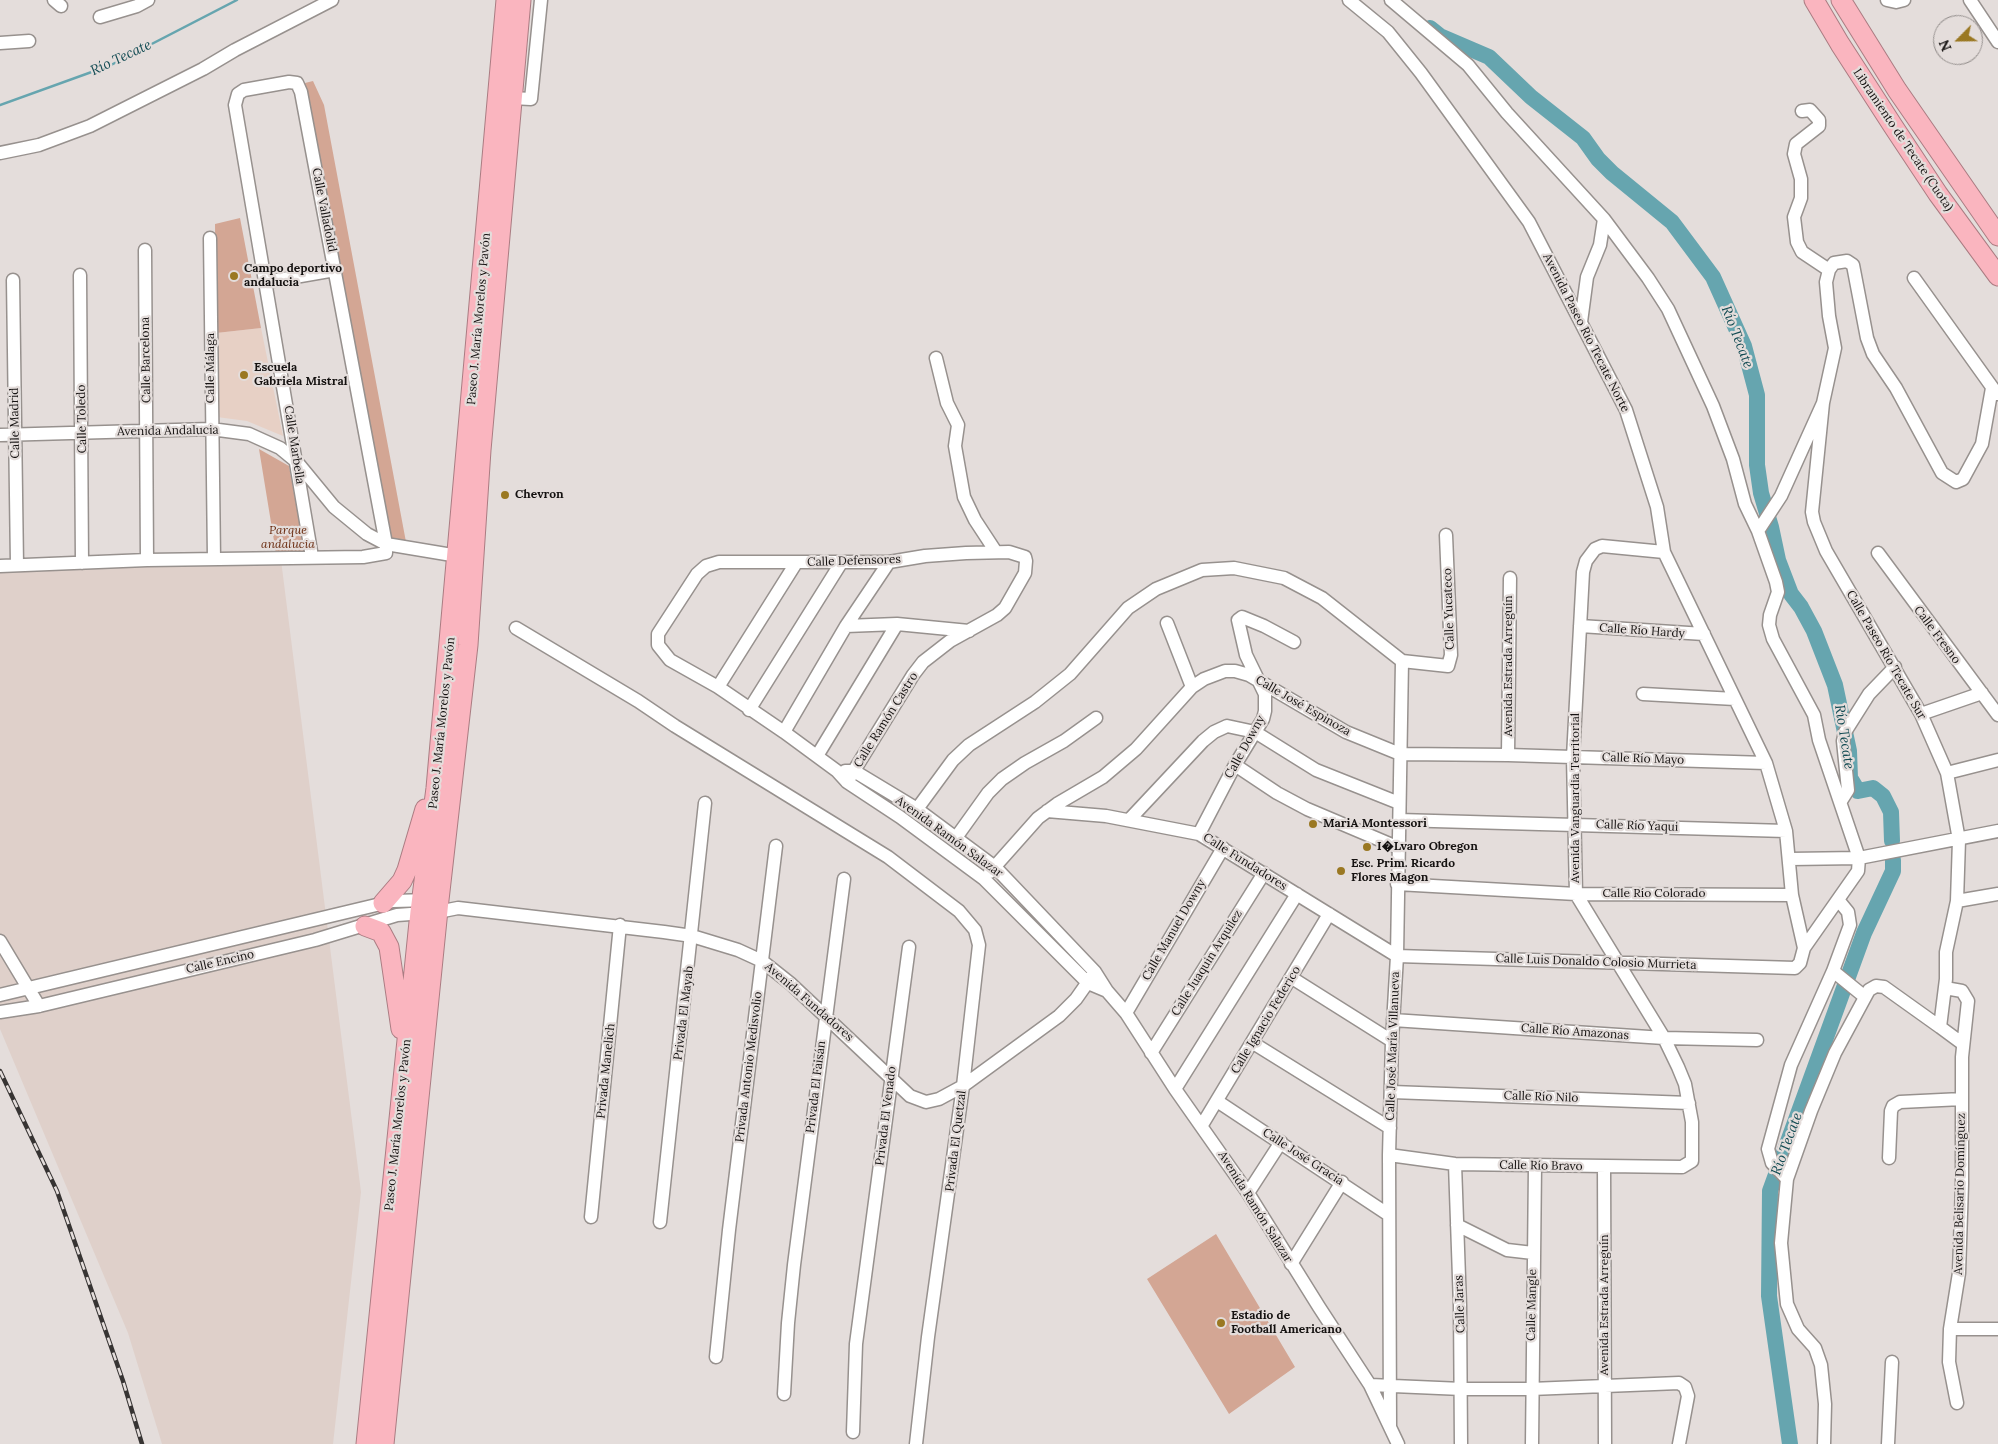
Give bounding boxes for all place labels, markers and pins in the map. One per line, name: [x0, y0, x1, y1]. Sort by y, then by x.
place label: Campo deportivo andalucia: [244, 262, 342, 290]
marker: Campo deportivo andalucia: [228, 270, 240, 282]
place label: Escuela Gabriela Mistral: [254, 361, 348, 389]
marker: Escuela Gabriela Mistral: [238, 369, 250, 381]
place label: Chevron: [515, 488, 564, 502]
marker: Chevron: [499, 489, 511, 501]
place label: MariA Montessori: [1323, 817, 1427, 831]
marker: MariA Montessori: [1307, 818, 1319, 830]
place label: I�Lvaro Obregon: [1377, 840, 1478, 854]
marker: I�Lvaro Obregon: [1361, 841, 1373, 853]
place label: Esc. Prim. Ricardo Flores Magon: [1351, 857, 1455, 885]
marker: Esc. Prim. Ricardo Flores Magon: [1335, 865, 1347, 877]
place label: Estadio de Football Americano: [1231, 1309, 1342, 1337]
marker: Estadio de Football Americano: [1215, 1317, 1227, 1329]

